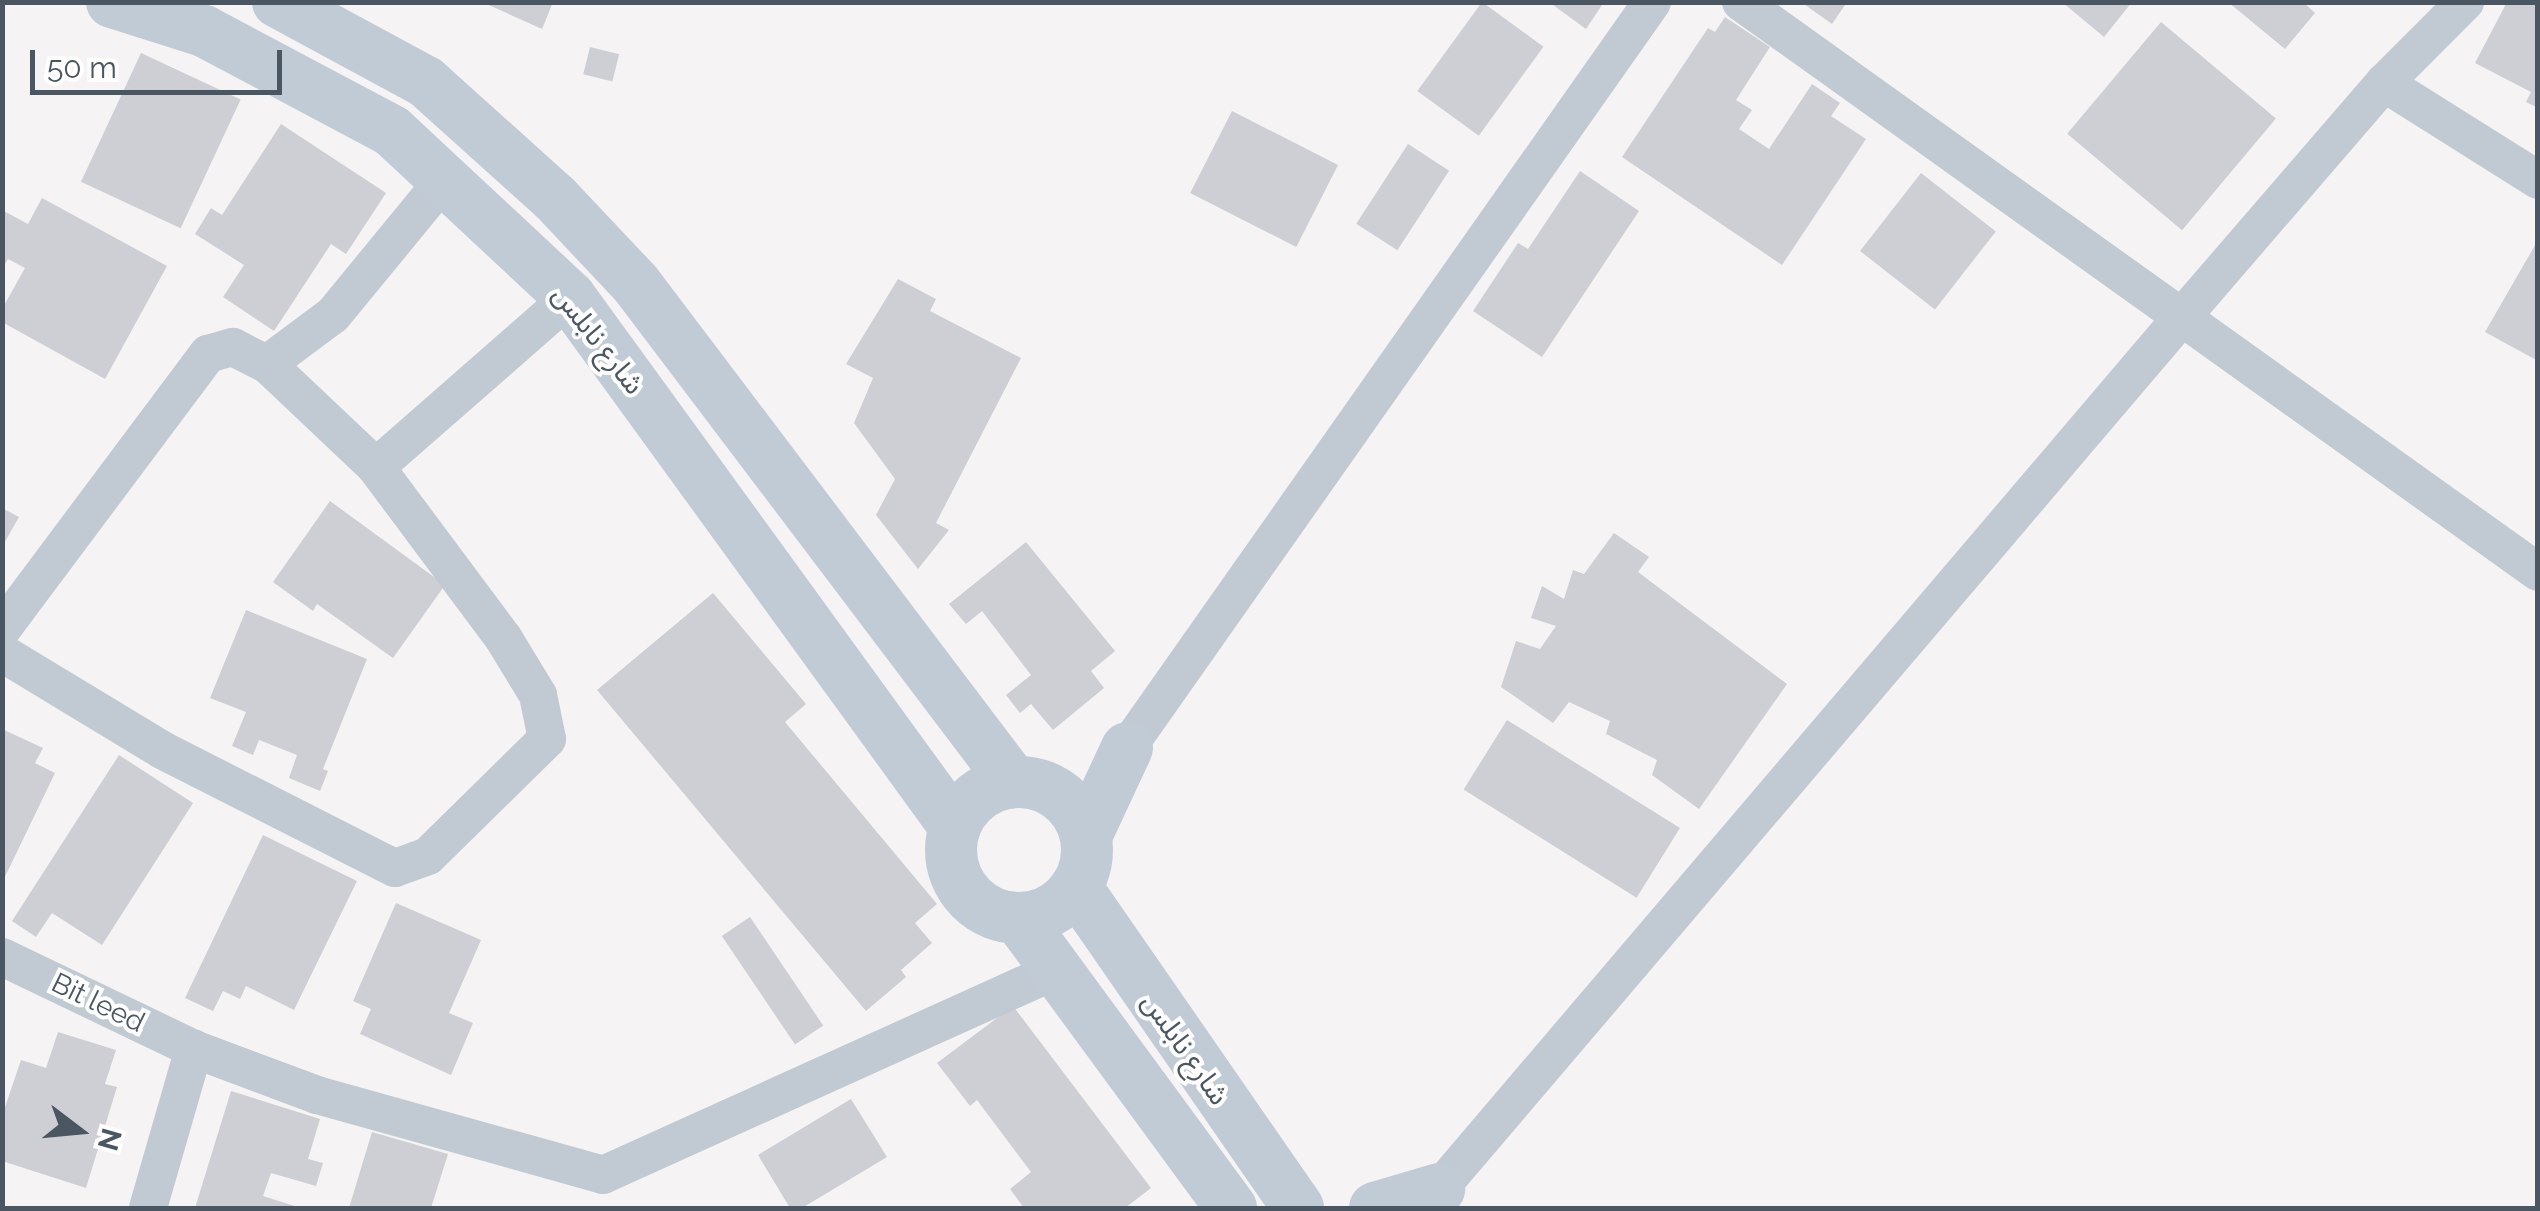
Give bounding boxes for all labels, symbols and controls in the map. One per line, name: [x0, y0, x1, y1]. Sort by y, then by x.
scale bar: [35, 30, 288, 92]
text: 50 m: [47, 50, 117, 85]
street label: شارع نابلس: [545, 279, 651, 401]
street label: Bit leed: [46, 966, 150, 1040]
street label: شارع نابلس: [1134, 987, 1236, 1111]
north arrow: [30, 1081, 130, 1181]
text: N: [91, 1125, 128, 1154]

